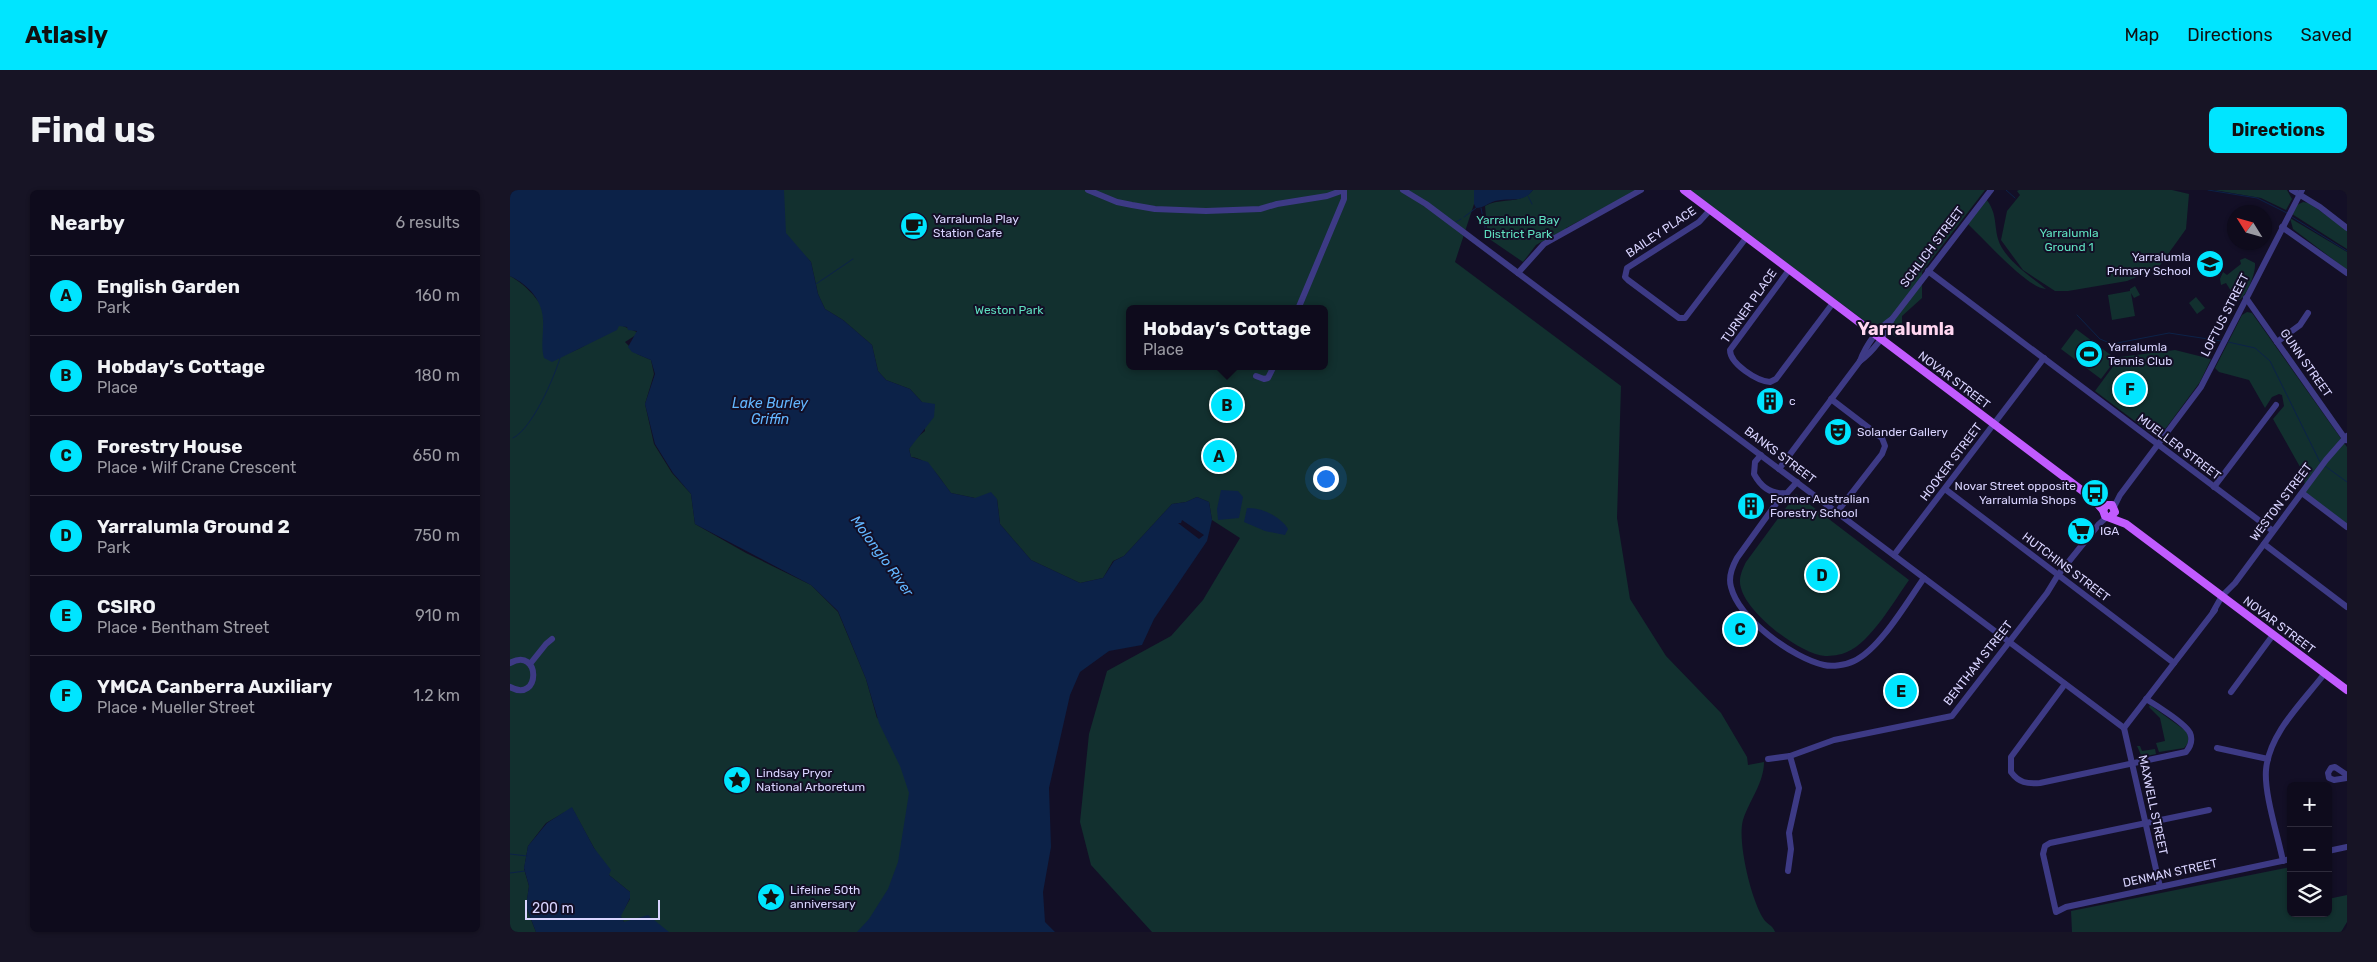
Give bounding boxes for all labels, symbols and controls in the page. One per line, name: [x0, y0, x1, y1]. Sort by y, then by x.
text: Atlasly: [25, 21, 108, 49]
text: Map: [2124, 24, 2159, 46]
text: Directions: [2187, 24, 2273, 46]
text: Saved: [2301, 24, 2352, 46]
button: Directions: [2209, 107, 2347, 153]
text: Find us: [30, 109, 155, 151]
street label: BAILEY PLACE: [1623, 203, 1699, 261]
street label: SCHLICH STREET: [1897, 204, 1967, 290]
north arrow: [2227, 205, 2272, 250]
text: Nearby: [50, 210, 125, 235]
cafe icon: Yarralumla Play Station Cafe: [899, 211, 929, 241]
place label: Yarralumla Play Station Cafe: [933, 212, 1019, 240]
text: 6 results: [395, 213, 460, 232]
park label: Yarralumla Bay District Park: [1476, 213, 1560, 241]
park label: Yarralumla Ground 1: [2039, 226, 2099, 254]
school or university icon: Yarralumla Primary School: [2195, 249, 2225, 279]
place label: Yarralumla Primary School: [2107, 250, 2191, 278]
street label: TURNER PLACE: [1718, 266, 1780, 346]
street label: LOFTUS STREET: [2198, 271, 2252, 359]
text: English Garden: [97, 275, 240, 298]
text: A: [60, 286, 72, 305]
text: 160 m: [415, 286, 460, 305]
text: Park: [97, 298, 130, 317]
park label: Weston Park: [975, 303, 1044, 317]
popup: [1126, 305, 1328, 370]
text: Hobday’s Cottage: [1143, 317, 1311, 340]
district label: Yarralumla: [1858, 318, 1954, 340]
street label: GUNN STREET: [2277, 326, 2335, 400]
sports icon: Yarralumla Tennis Club: [2074, 339, 2104, 369]
text: Place: [1143, 340, 1184, 359]
place label: Yarralumla Tennis Club: [2108, 340, 2172, 368]
street label: NOVAR STREET: [1915, 349, 1993, 412]
text: Hobday’s Cottage: [97, 355, 265, 378]
text: B: [60, 366, 72, 385]
text: 180 m: [415, 366, 460, 385]
pin: F: [2114, 370, 2146, 408]
text: Place: [97, 378, 138, 397]
pin: B: [1211, 386, 1243, 424]
building icon: c: [1755, 386, 1785, 416]
place label: c: [1789, 394, 1796, 408]
water label: Lake Burley Griffin: [732, 395, 809, 428]
street label: MUELLER STREET: [2135, 411, 2223, 483]
theatre icon: Solander Gallery: [1823, 417, 1853, 447]
street label: HOOKER STREET: [1917, 420, 1985, 504]
street label: BANKS STREET: [1742, 424, 1818, 486]
place label: Solander Gallery: [1857, 425, 1948, 439]
text: Forestry House: [97, 435, 243, 458]
pin: A: [1203, 437, 1235, 475]
text: C: [60, 446, 72, 465]
text: 650 m: [413, 446, 460, 465]
text: Place · Wilf Crane Crescent: [97, 458, 296, 477]
street label: WESTON STREET: [2247, 460, 2315, 544]
your location: [1313, 466, 1339, 492]
bus stop icon: Novar Street opposite Yarralumla Shops: [2080, 478, 2110, 508]
place label: Novar Street opposite Yarralumla Shops: [1955, 479, 2076, 507]
building icon: Former Australian Forestry School: [1736, 491, 1766, 521]
place label: Former Australian Forestry School: [1770, 492, 1869, 520]
water label: Molonglo River: [847, 512, 917, 600]
text: Yarralumla Ground 2: [97, 515, 290, 538]
supermarket icon: IGA: [2066, 516, 2096, 546]
place label: IGA: [2100, 524, 2119, 538]
text: D: [60, 526, 72, 545]
text: 750 m: [414, 526, 460, 545]
street label: HUTCHINS STREET: [2019, 530, 2113, 605]
text: Park: [97, 538, 130, 557]
pin: D: [1806, 556, 1838, 594]
street label: NOVAR STREET: [2240, 594, 2318, 657]
text: CSIRO: [97, 595, 156, 618]
text: E: [61, 606, 71, 625]
text: 910 m: [415, 606, 460, 625]
pin: C: [1724, 610, 1756, 648]
text: Place · Bentham Street: [97, 618, 269, 637]
street label: BENTHAM STREET: [1941, 618, 2015, 708]
pin: E: [1885, 672, 1917, 710]
text: YMCA Canberra Auxiliary: [97, 675, 332, 698]
text: F: [61, 686, 71, 705]
text: 1.2 km: [413, 686, 460, 705]
text: Place · Mueller Street: [97, 698, 255, 717]
street label: MAXWELL STREET: [2136, 754, 2170, 856]
place icon: Lindsay Pryor National Arboretum: [722, 765, 752, 795]
place label: Lindsay Pryor National Arboretum: [756, 766, 865, 794]
map controls: [2287, 782, 2332, 917]
button: +: [2287, 782, 2332, 827]
button: −: [2287, 827, 2332, 872]
street label: DENMAN STREET: [2121, 856, 2219, 890]
button: layers: [2287, 872, 2332, 917]
place icon: Lifeline 50th anniversary: [756, 882, 786, 912]
place label: Lifeline 50th anniversary: [790, 883, 860, 911]
scale bar: [525, 897, 660, 920]
text: 200 m: [532, 900, 574, 917]

